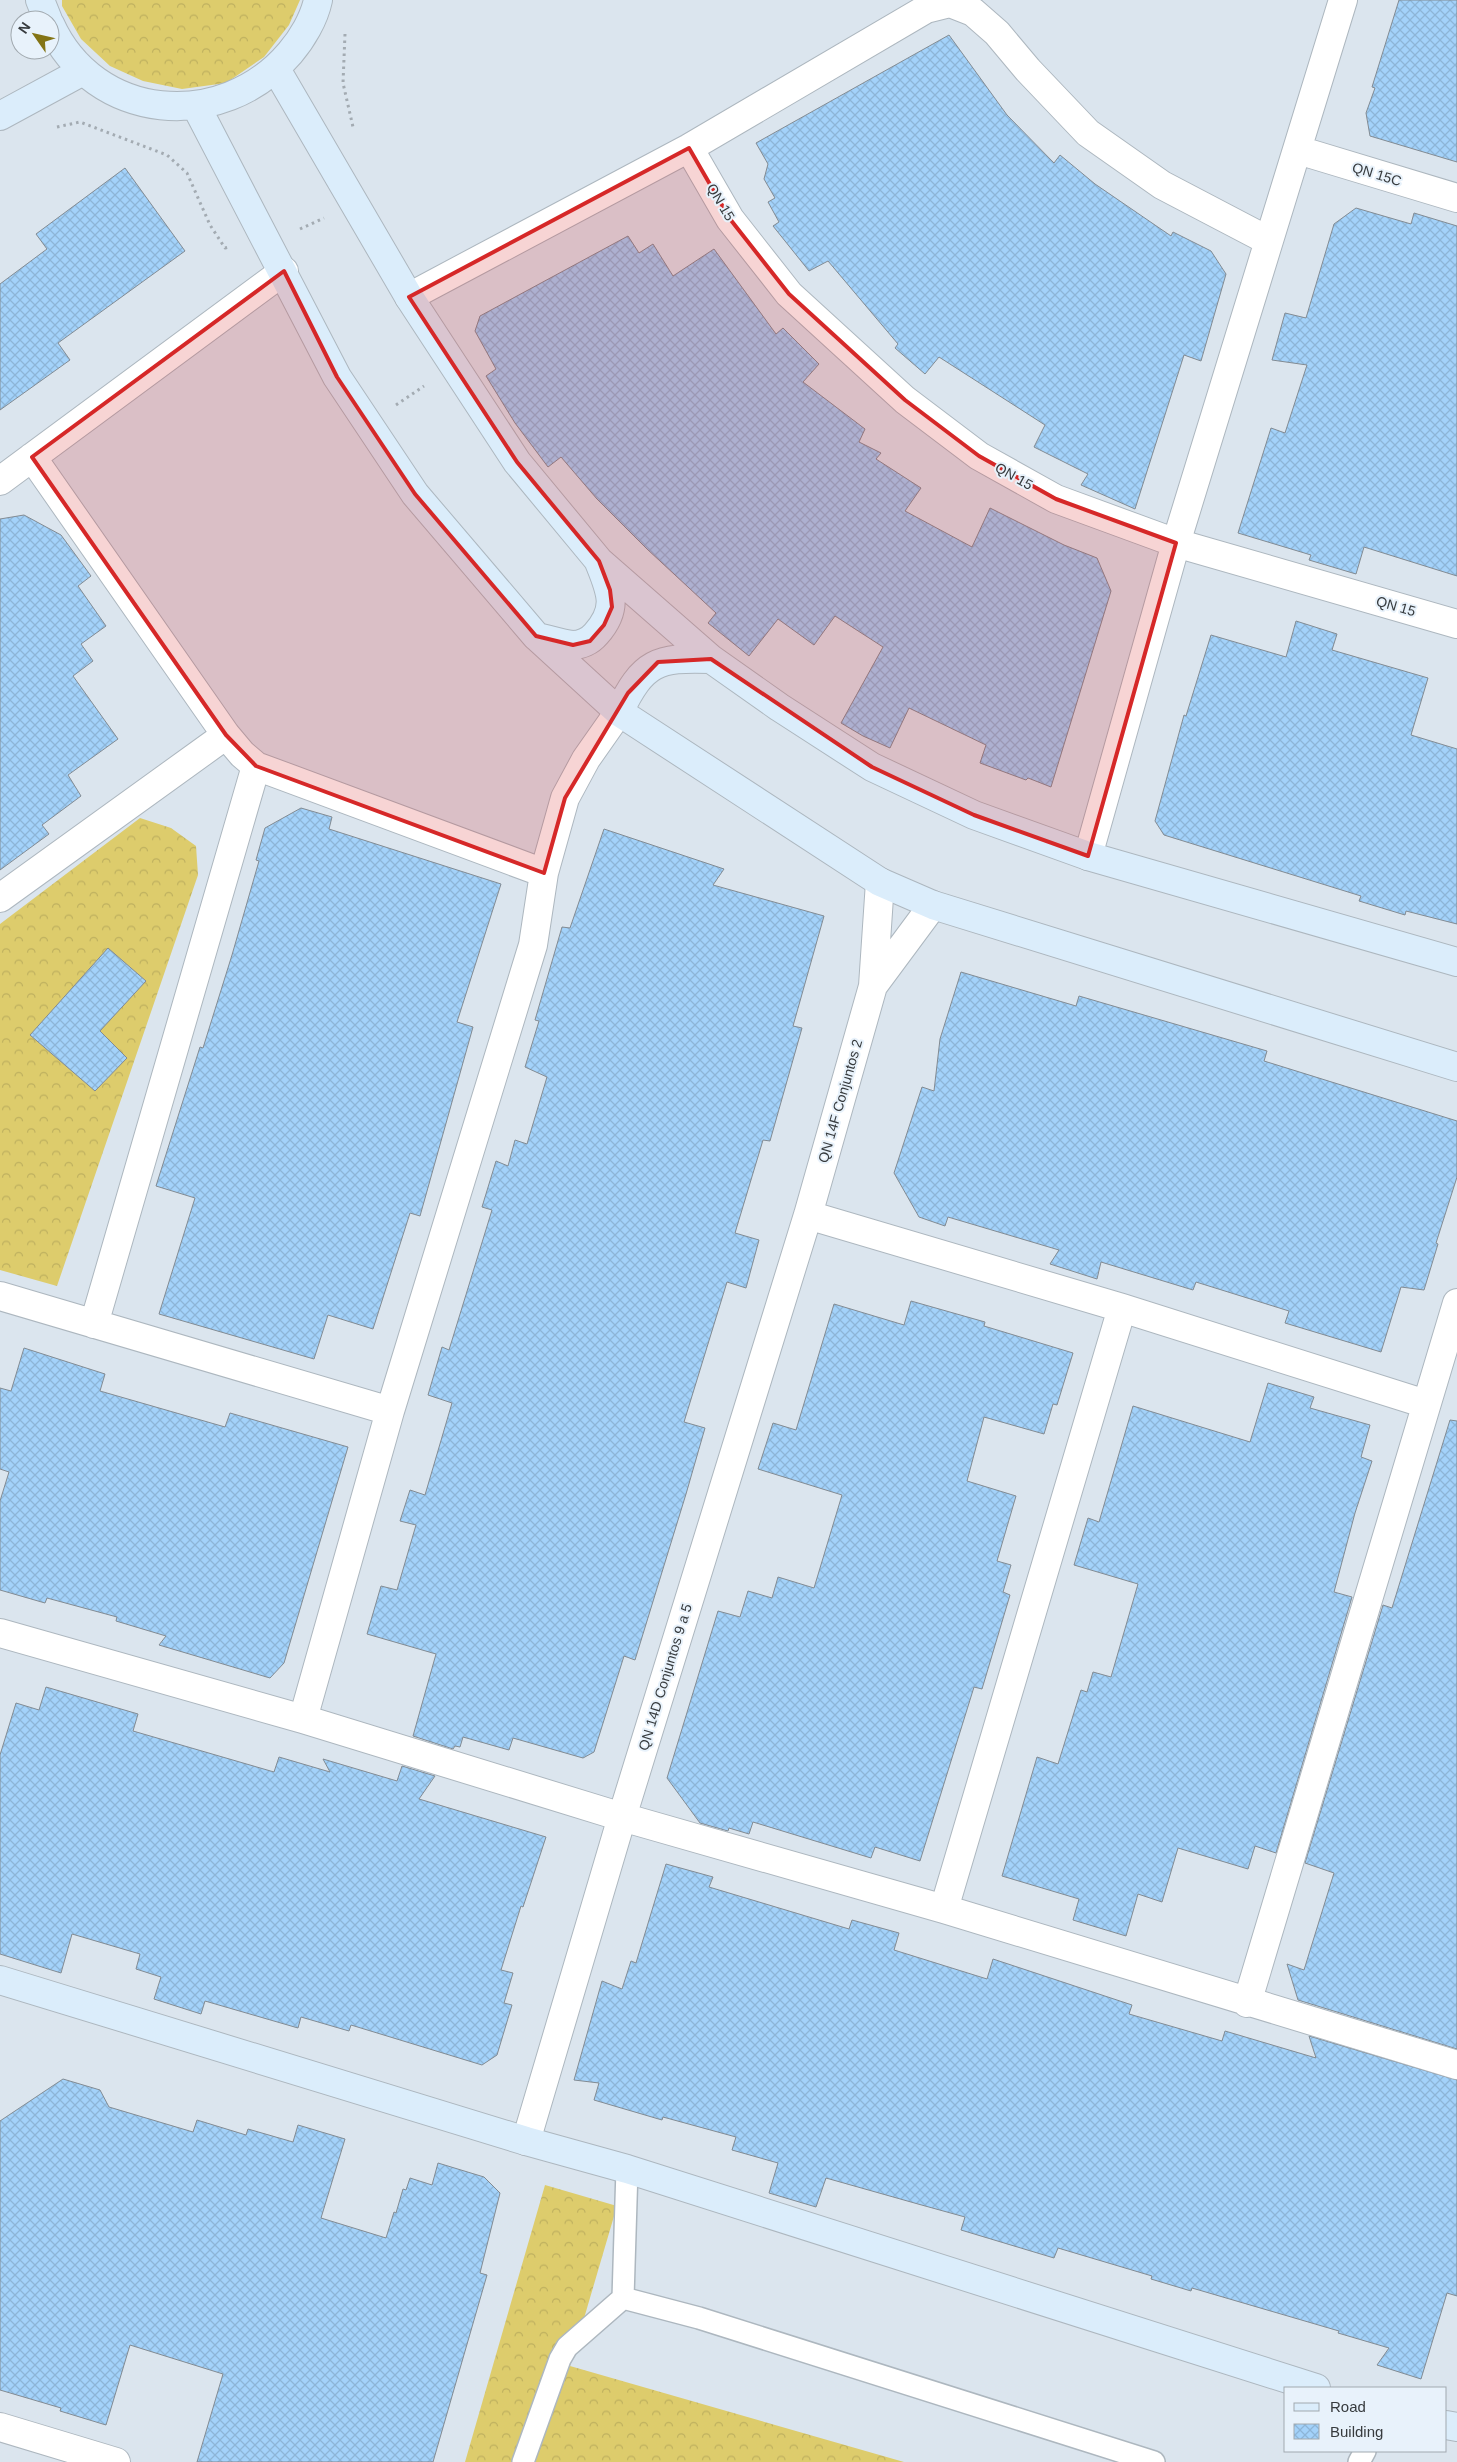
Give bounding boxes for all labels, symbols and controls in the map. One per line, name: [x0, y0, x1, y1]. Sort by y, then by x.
north arrow: [10, 10, 60, 60]
text: N: [15, 19, 34, 36]
street label: QN 15C: [1350, 159, 1404, 189]
street label: QN 15: [704, 181, 738, 224]
street label: QN 15: [992, 459, 1036, 493]
street label: QN 15: [1374, 593, 1418, 619]
street label: QN 14F Conjuntos 2: [815, 1037, 865, 1165]
street label: QN 14D Conjuntos 9 a 5: [635, 1602, 695, 1752]
legend: [1284, 2387, 1447, 2452]
text: Road: [1330, 2398, 1366, 2415]
text: Building: [1330, 2423, 1383, 2440]

